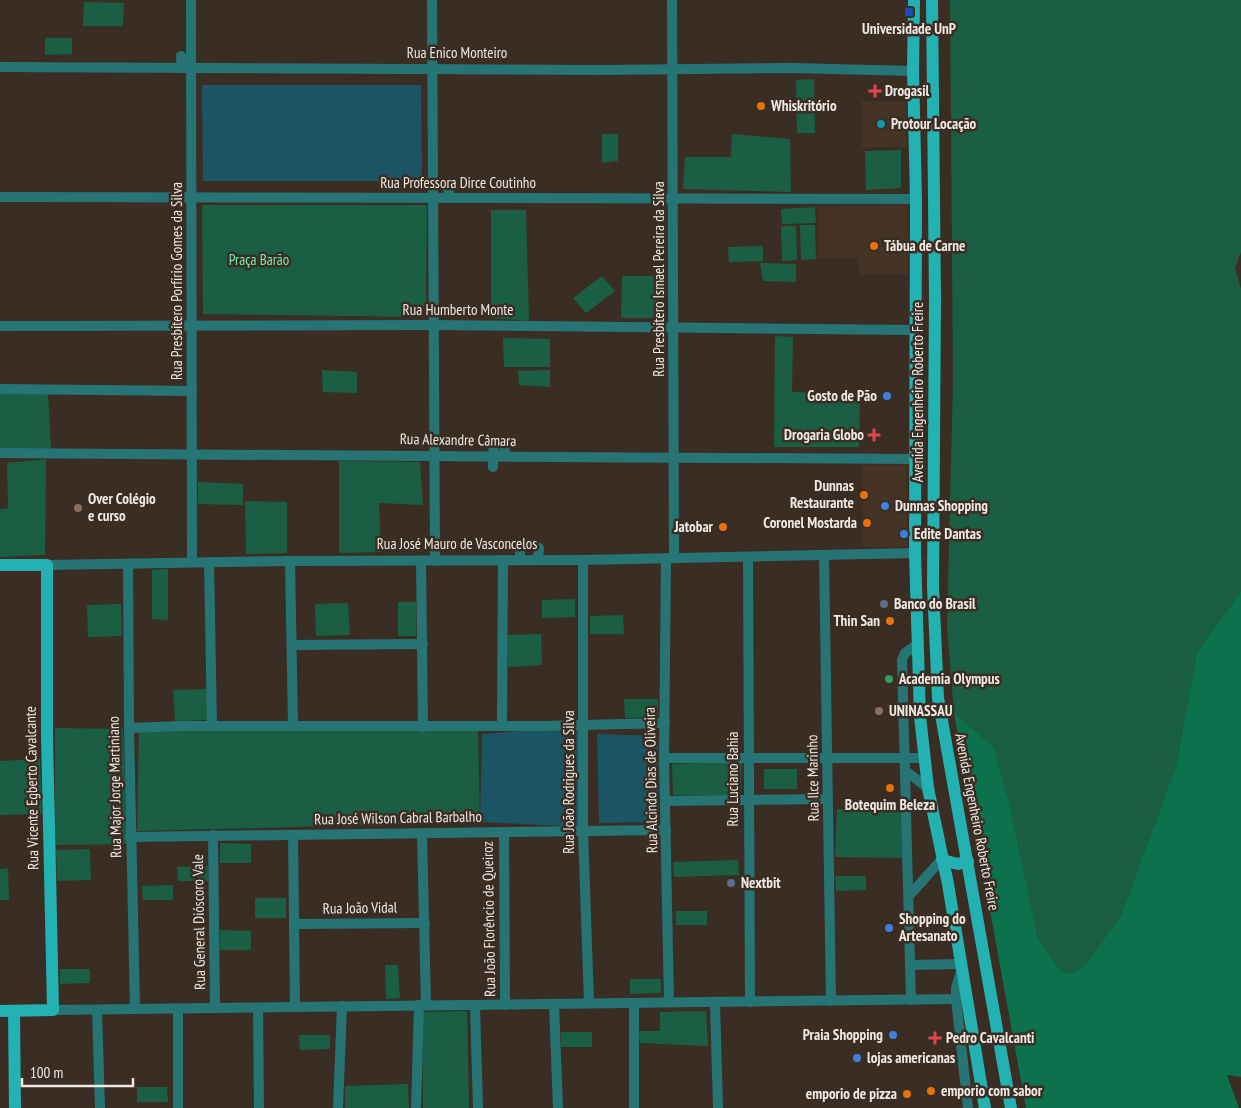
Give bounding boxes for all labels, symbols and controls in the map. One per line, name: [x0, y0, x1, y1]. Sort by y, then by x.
marker: Universidade UnP: [903, 6, 915, 18]
place label: Universidade UnP: [862, 19, 956, 38]
street label: Rua Enico Monteiro: [407, 43, 507, 62]
place label: Drogasil: [885, 81, 930, 100]
marker: Drogasil: [869, 85, 881, 97]
place label: Whiskritório: [770, 96, 837, 115]
marker: Whiskritório: [755, 100, 767, 112]
place label: Protour Locação: [891, 114, 977, 133]
marker: Protour Locação: [875, 118, 887, 130]
street label: Rua Professora Dirce Coutinho: [380, 173, 536, 192]
street label: Rua Presbítero Ismael Pereira da Silva: [649, 181, 668, 377]
street label: Rua Presbítero Porfírio Gomes da Silva: [167, 182, 186, 380]
place label: Tábua de Carne: [884, 236, 965, 255]
marker: Tábua de Carne: [868, 240, 880, 252]
park label: Praça Barão: [229, 250, 289, 269]
street label: Rua Humberto Monte: [403, 300, 513, 319]
street label: Avenida Engenheiro Roberto Freire: [908, 302, 927, 482]
place label: Gosto de Pão: [807, 386, 877, 405]
marker: Gosto de Pão: [881, 390, 893, 402]
place label: Drogaria Globo: [784, 425, 864, 444]
street label: Rua Alexandre Câmara: [400, 429, 516, 450]
marker: Drogaria Globo: [868, 429, 880, 441]
place label: Dunnas Restaurante: [790, 476, 854, 512]
place label: Over Colégio e curso: [88, 489, 156, 525]
marker: Dunnas Restaurante: [858, 489, 870, 501]
place label: Dunnas Shopping: [895, 496, 988, 515]
marker: Dunnas Shopping: [879, 500, 891, 512]
marker: Over Colégio e curso: [72, 502, 84, 514]
place label: Coronel Mostarda: [763, 513, 857, 532]
place label: Jatobar: [673, 517, 714, 536]
marker: Coronel Mostarda: [861, 517, 873, 529]
marker: Jatobar: [717, 521, 729, 533]
place label: Edite Dantas: [914, 524, 981, 543]
marker: Edite Dantas: [898, 528, 910, 540]
street label: Rua José Mauro de Vasconcelos: [377, 534, 537, 553]
place label: Banco do Brasil: [894, 594, 976, 613]
marker: Banco do Brasil: [878, 598, 890, 610]
place label: Thin San: [833, 611, 880, 630]
marker: Thin San: [884, 615, 896, 627]
place label: Academia Olympus: [898, 669, 1000, 688]
marker: Academia Olympus: [883, 673, 895, 685]
place label: UNINASSAU: [889, 701, 953, 720]
marker: UNINASSAU: [873, 705, 885, 717]
street label: Rua Vicente Egberto Cavalcante: [21, 706, 42, 870]
street label: Rua Alcindo Dias de Oliveira: [640, 707, 661, 853]
street label: Rua João Rodrigues da Silva: [559, 710, 578, 854]
street label: Rua Major Jorge Martiniano: [104, 716, 125, 858]
street label: Rua Luciano Bahia: [723, 731, 742, 827]
street label: Avenida Engenheiro Roberto Freire: [951, 732, 1004, 912]
street label: Rua Ilce Marinho: [802, 734, 823, 822]
marker: Botequim Beleza: [884, 782, 896, 794]
place label: Botequim Beleza: [845, 795, 935, 814]
street label: Rua José Wilson Cabral Barbalho: [314, 807, 482, 828]
street label: Rua João Florêncio de Queiroz: [478, 841, 499, 997]
street label: Rua General Dióscoro Vale: [188, 854, 209, 990]
place label: Nextbit: [741, 873, 781, 892]
marker: Nextbit: [725, 877, 737, 889]
street label: Rua João Vidal: [323, 897, 398, 918]
place label: Shopping do Artesanato: [898, 909, 966, 945]
marker: Shopping do Artesanato: [883, 922, 895, 934]
place label: Praia Shopping: [803, 1025, 883, 1044]
place label: Pedro Cavalcanti: [946, 1028, 1034, 1047]
marker: Praia Shopping: [887, 1029, 899, 1041]
marker: Pedro Cavalcanti: [928, 1031, 942, 1045]
place label: lojas americanas: [867, 1048, 955, 1067]
marker: lojas americanas: [851, 1052, 863, 1064]
scale bar: [22, 1056, 134, 1088]
text: 100 m: [30, 1063, 63, 1082]
place label: emporio com sabor: [941, 1081, 1043, 1100]
place label: emporio de pizza: [806, 1084, 897, 1103]
marker: emporio com sabor: [925, 1085, 937, 1097]
marker: emporio de pizza: [901, 1088, 913, 1100]

